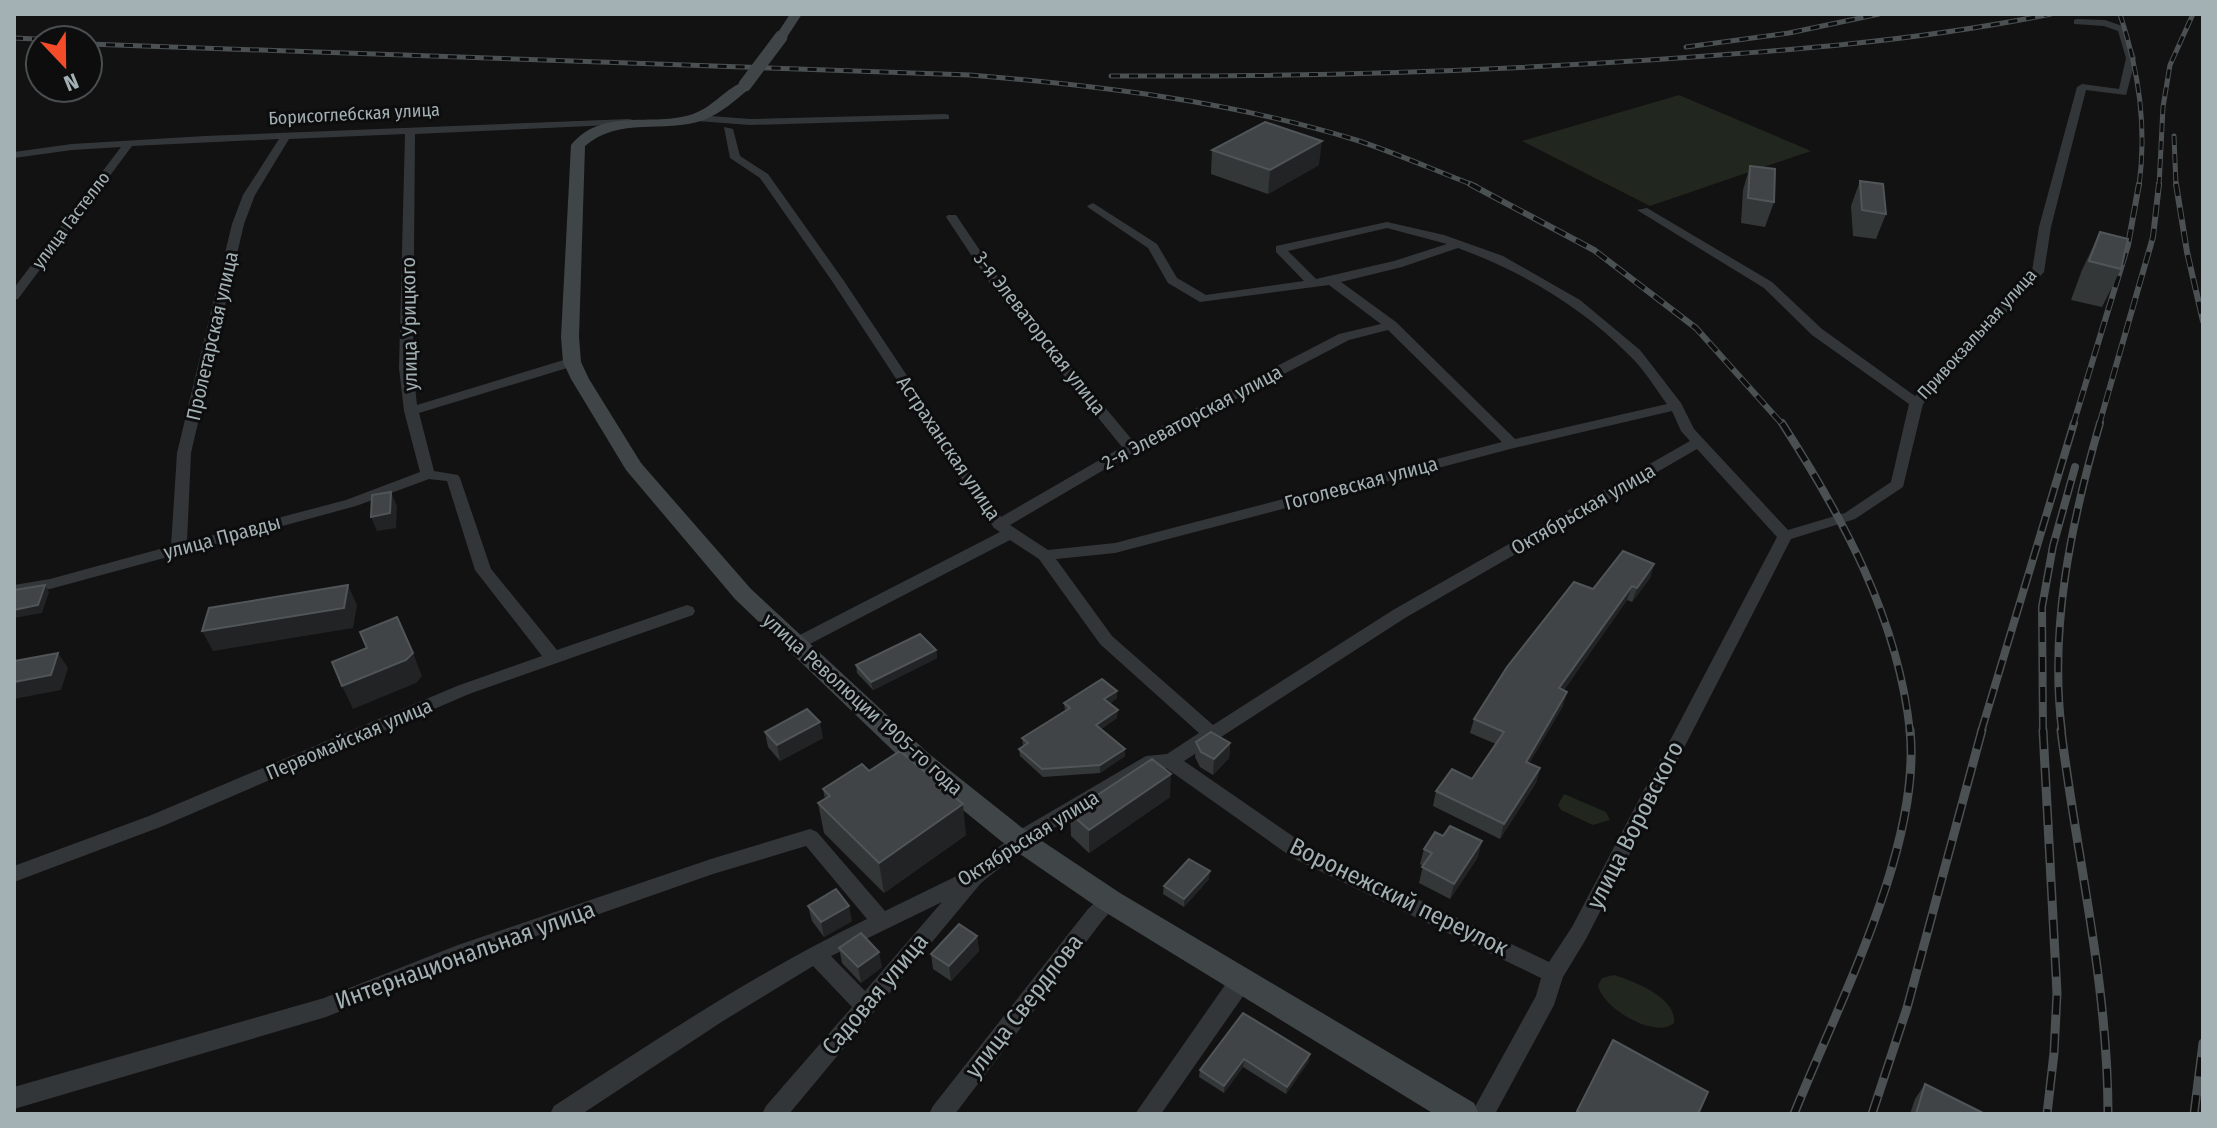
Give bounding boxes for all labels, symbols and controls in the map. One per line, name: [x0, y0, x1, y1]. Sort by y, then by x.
north arrow: [24, 24, 104, 104]
text: N: [60, 67, 82, 97]
street label: Борисоглебская улица: [268, 99, 440, 129]
street label: улица Гастелло: [27, 167, 115, 273]
street label: 3-я Элеваторская улица: [969, 247, 1111, 419]
street label: Пролетарская улица: [181, 249, 243, 423]
street label: улица Урицкого: [396, 257, 422, 391]
street label: Привокзальная улица: [1913, 264, 2041, 404]
street label: 2-я Элеваторская улица: [1098, 359, 1286, 475]
street label: Астраханская улица: [892, 371, 1006, 525]
street label: Гоголевская улица: [1282, 451, 1440, 515]
street label: Октябрьская улица: [1507, 458, 1659, 560]
street label: улица Правды: [161, 510, 283, 564]
street label: улица Революции 1905-го года: [758, 608, 968, 800]
street label: Первомайская улица: [262, 693, 436, 785]
street label: улица Воровского: [1581, 737, 1689, 913]
street label: Октябрьская улица: [953, 785, 1103, 891]
street label: Воронежский переулок: [1285, 832, 1513, 962]
street label: Интернациональная улица: [331, 895, 599, 1015]
street label: Садовая улица: [816, 928, 934, 1060]
street label: улица Свердлова: [959, 929, 1089, 1083]

